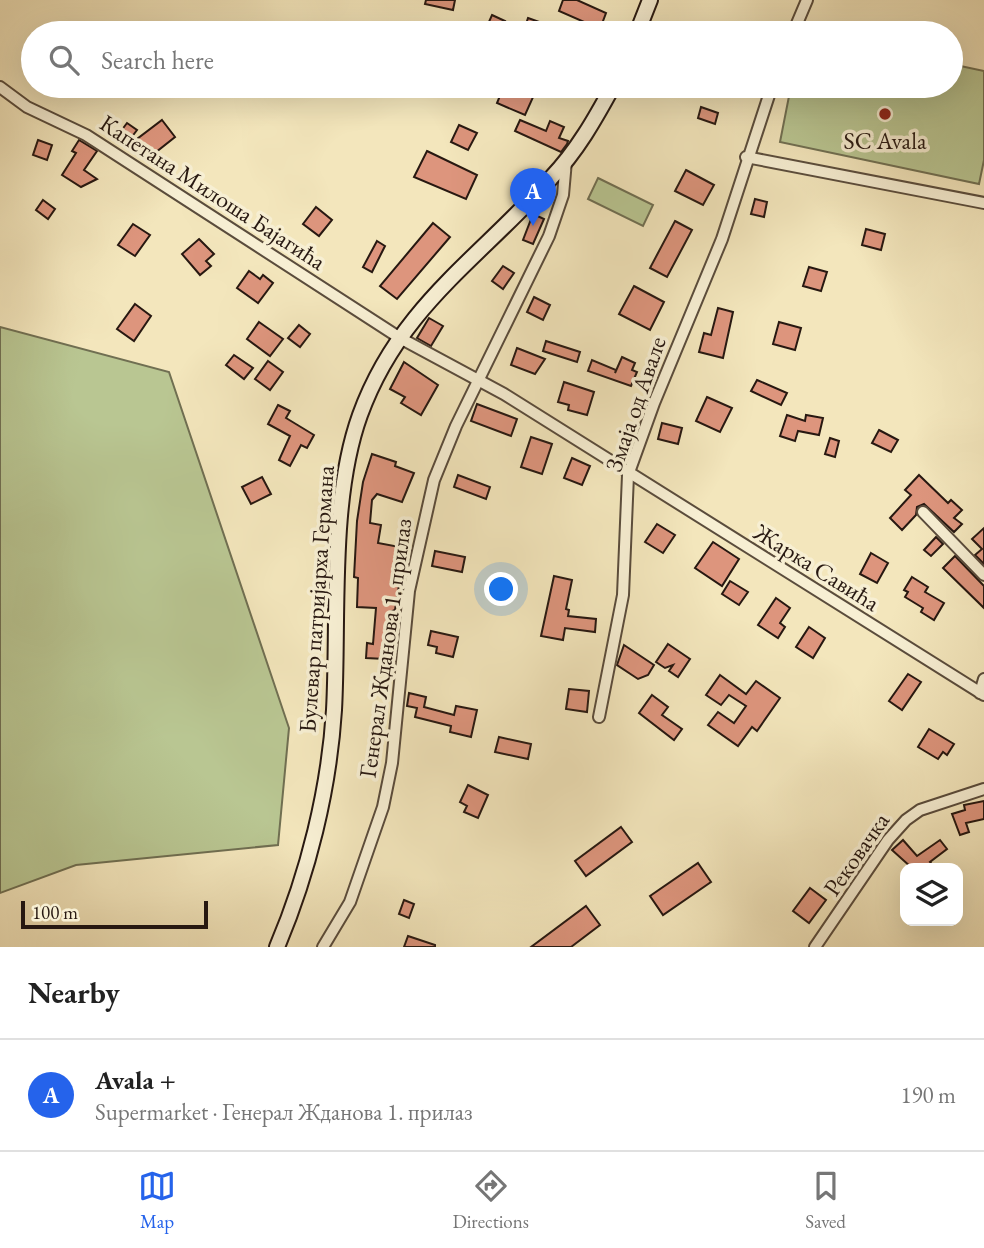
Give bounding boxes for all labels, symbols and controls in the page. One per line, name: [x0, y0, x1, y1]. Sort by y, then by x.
search box: [21, 21, 963, 98]
icon: search: [45, 41, 83, 79]
text: Search here: [101, 43, 214, 77]
marker: SC Avala: [877, 106, 893, 122]
street label: Капетана Милоша Бајагића: [94, 107, 332, 277]
place label: SC Avala: [844, 125, 927, 156]
pin: A: [510, 168, 556, 226]
street label: Змаја од Авале: [597, 332, 673, 476]
street label: Булевар патријарха Германа: [291, 464, 341, 734]
street label: Генерал Жданова 1. прилаз: [351, 516, 419, 780]
street label: Жарка Савића: [747, 516, 886, 618]
your location: [484, 572, 518, 606]
street label: Рековачка: [816, 806, 896, 902]
map controls: [900, 863, 963, 926]
button: layers: [900, 863, 963, 926]
scale bar: [21, 898, 208, 930]
text: 100 m: [32, 900, 78, 925]
text: Nearby: [28, 973, 120, 1012]
text: Avala +: [95, 1063, 176, 1097]
text: A: [43, 1080, 59, 1110]
text: 190 m: [900, 1080, 956, 1110]
text: Supermarket · Генерал Жданова 1. прилаз: [95, 1097, 473, 1127]
tab: Map: [138, 1167, 176, 1234]
tab: Directions: [452, 1167, 529, 1234]
tab: Saved: [805, 1167, 846, 1234]

